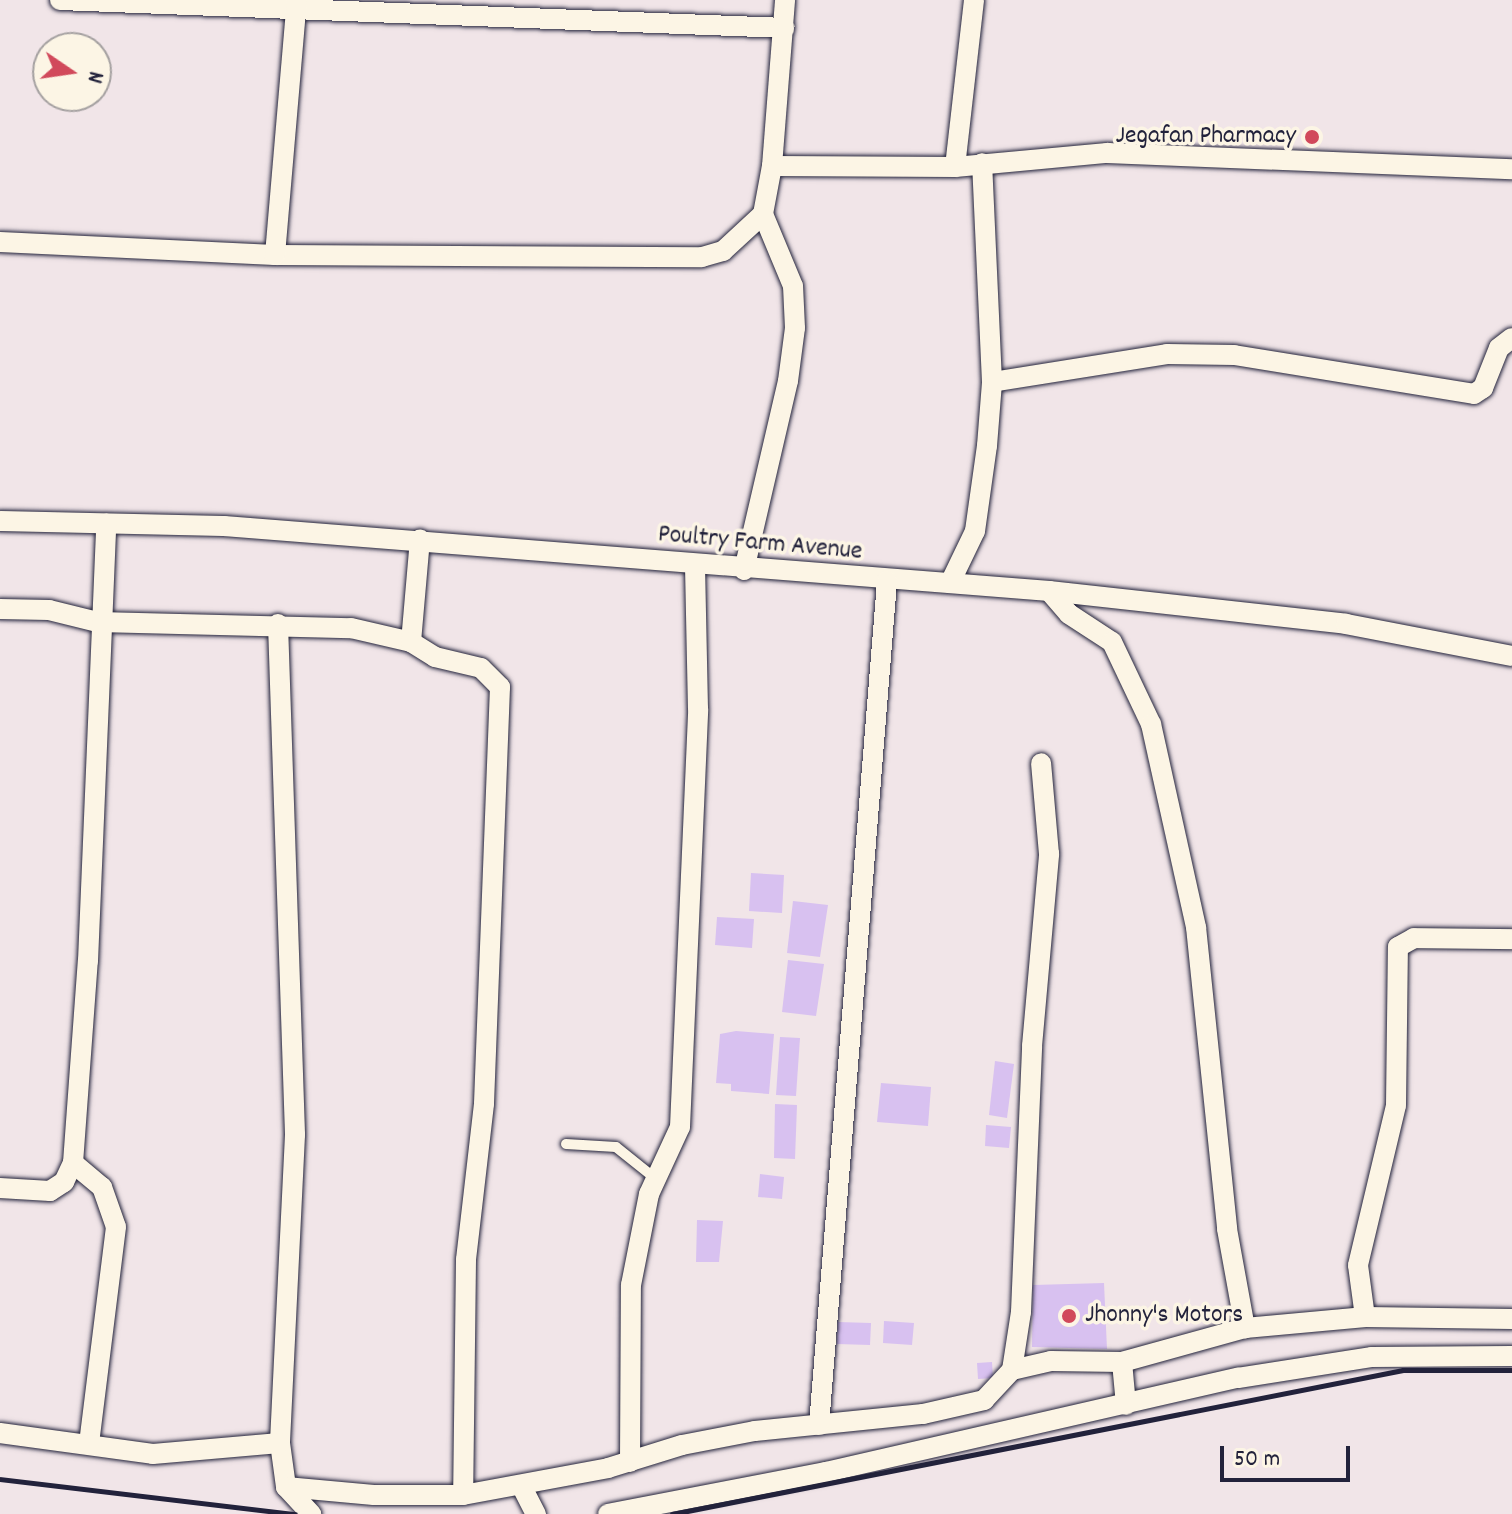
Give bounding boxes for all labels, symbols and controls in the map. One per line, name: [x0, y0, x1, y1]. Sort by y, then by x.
north arrow: [32, 32, 112, 112]
text: N: [78, 68, 110, 86]
place label: Jegafan Pharmacy: [1116, 121, 1296, 153]
marker: Jegafan Pharmacy: [1303, 128, 1321, 146]
street label: Poultry Farm Avenue: [657, 520, 863, 568]
place label: Jhonny's Motors: [1085, 1300, 1243, 1332]
marker: Jhonny's Motors: [1060, 1307, 1078, 1325]
scale bar: [1224, 1430, 1354, 1480]
text: 50 m: [1234, 1443, 1280, 1477]

